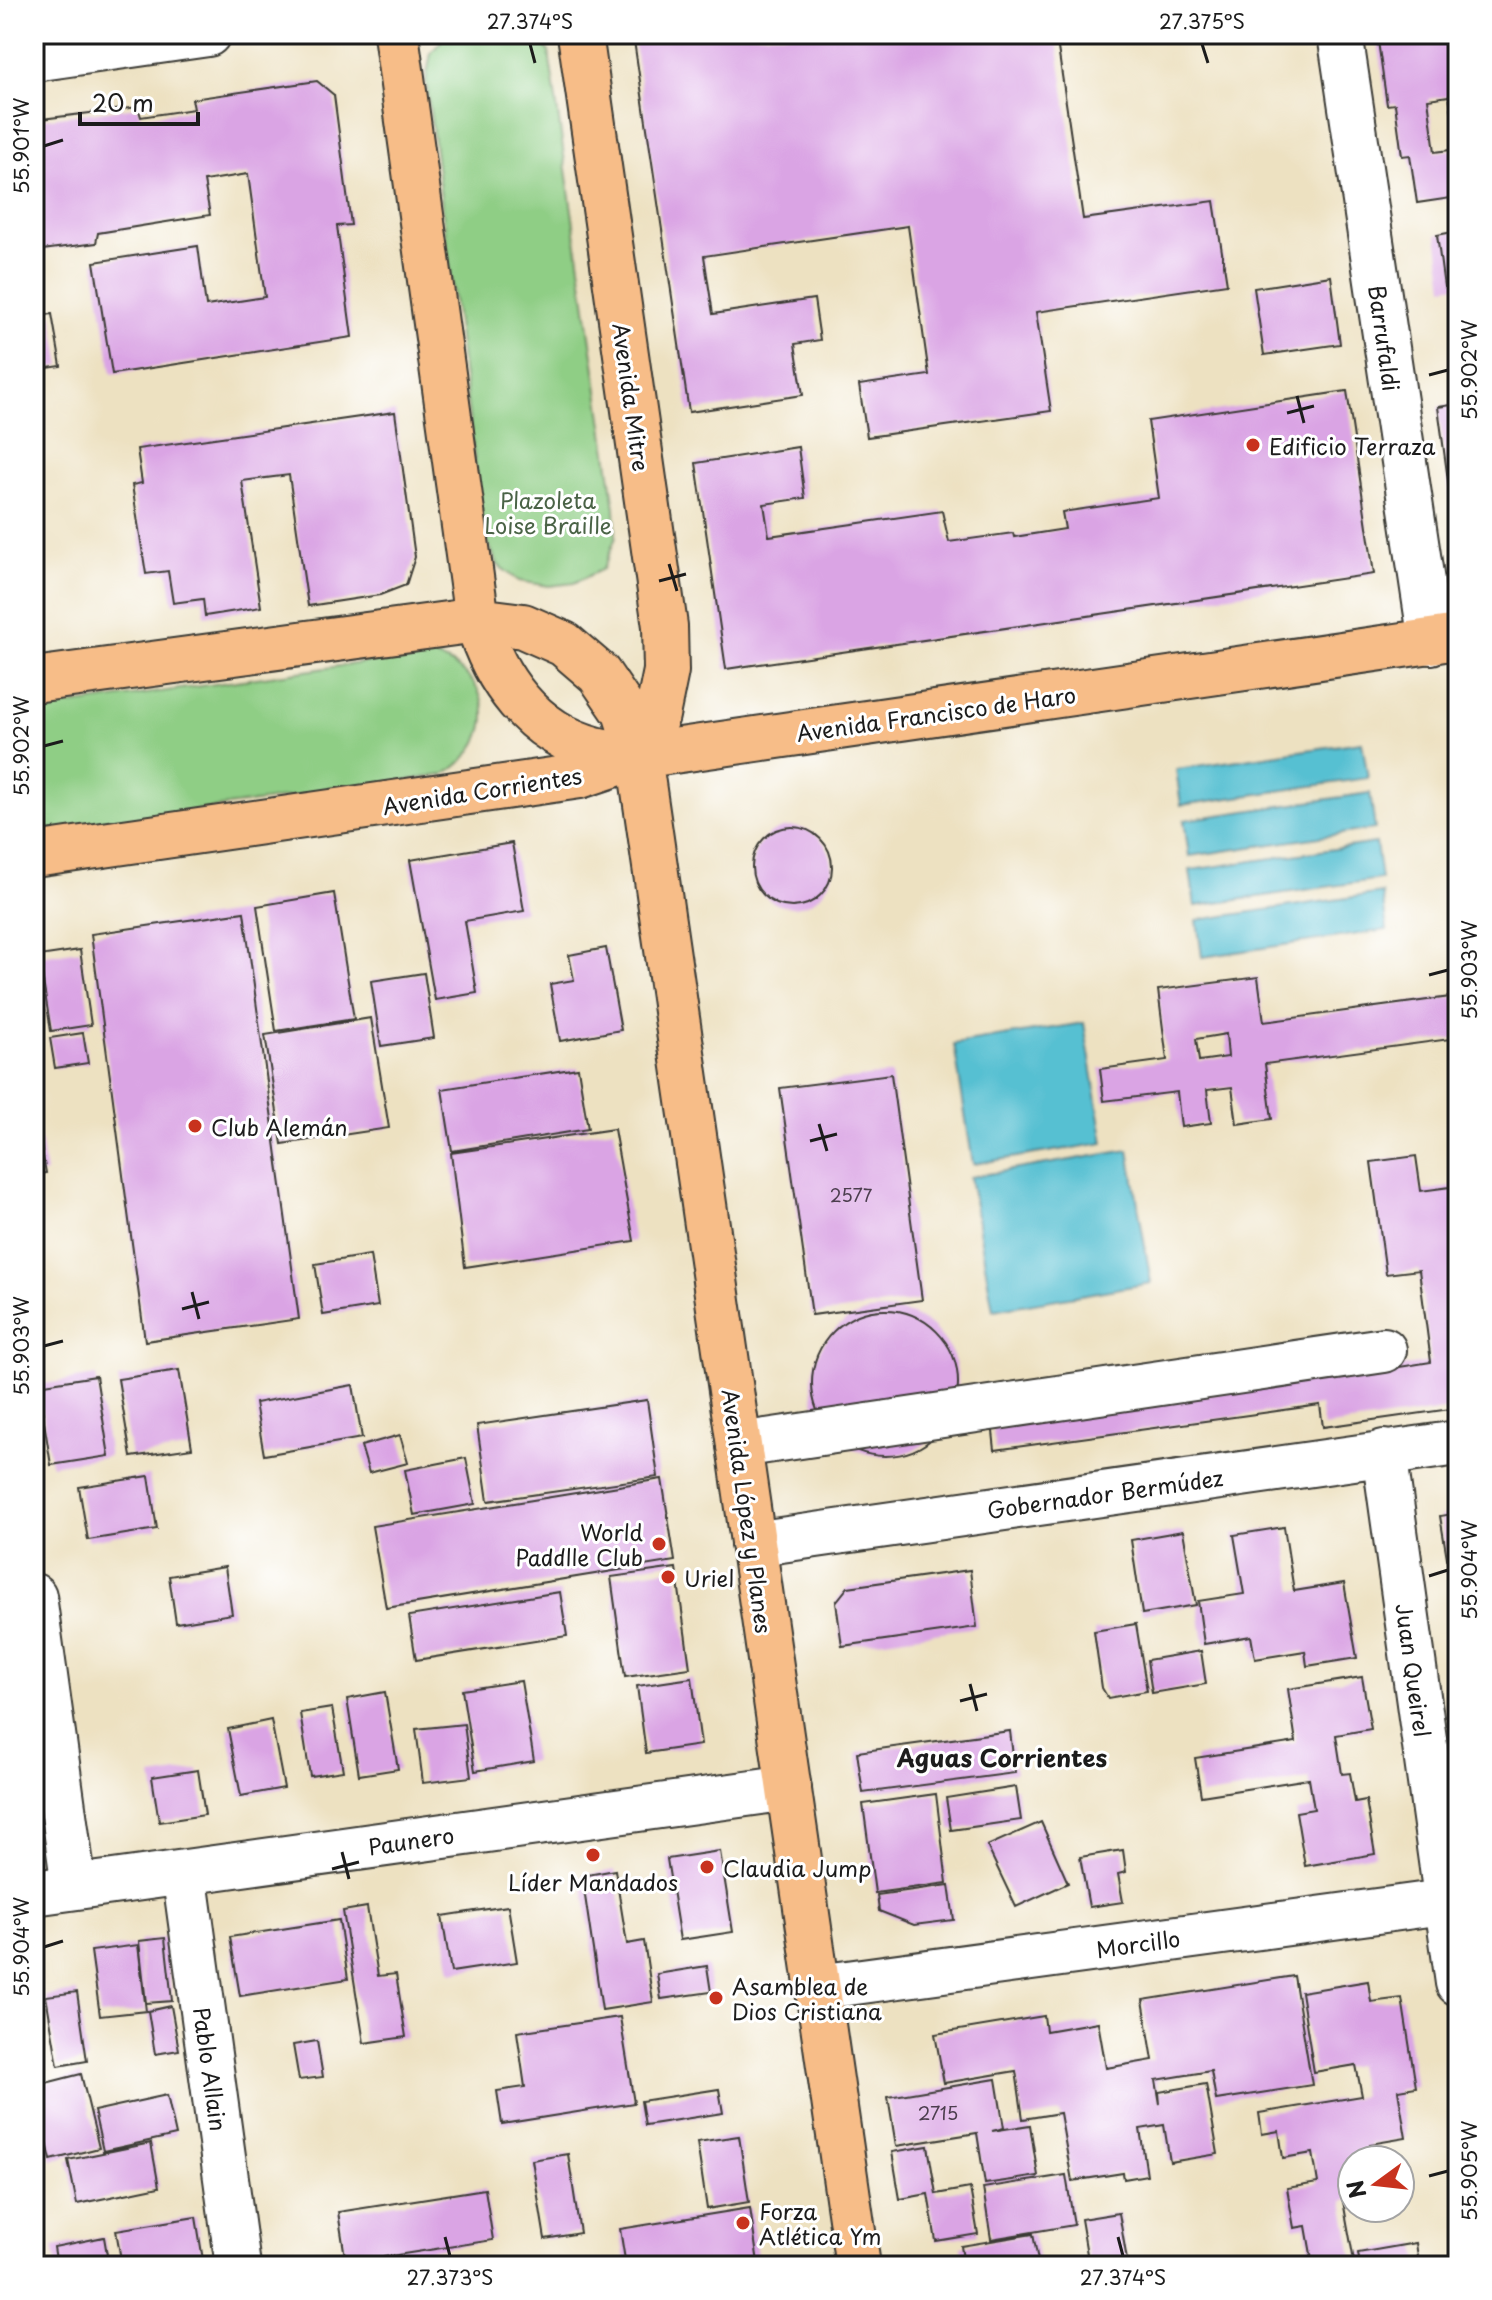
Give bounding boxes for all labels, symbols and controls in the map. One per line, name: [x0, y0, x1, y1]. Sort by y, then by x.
text: 27.374°S: [487, 6, 573, 36]
text: 27.375°S: [1159, 6, 1245, 36]
scale bar: [80, 76, 198, 126]
text: 20 m: [92, 84, 154, 120]
text: 55.901°W: [6, 97, 36, 194]
street label: Barrufaldi: [1361, 283, 1409, 393]
text: 55.902°W: [1454, 319, 1484, 420]
street label: Avenida Mitre: [605, 321, 659, 473]
place label: Edificio Terraza: [1269, 429, 1436, 462]
marker: Edificio Terraza: [1244, 436, 1262, 454]
park label: Plazoleta Loise Braille: [484, 483, 612, 541]
street label: Avenida Francisco de Haro: [794, 677, 1078, 749]
text: 55.902°W: [6, 695, 36, 796]
street label: Avenida Corrientes: [380, 758, 584, 822]
text: 55.903°W: [1454, 920, 1484, 1020]
place label: Club Alemán: [211, 1110, 348, 1143]
marker: Club Alemán: [186, 1117, 204, 1135]
house number: 2577: [830, 1181, 873, 1208]
text: 55.903°W: [6, 1296, 36, 1396]
street label: Avenida López y Planes: [714, 1387, 782, 1635]
street label: Gobernador Bermúdez: [985, 1460, 1225, 1526]
place label: World Paddlle Club: [515, 1515, 643, 1573]
text: 55.904°W: [1454, 1519, 1484, 1620]
marker: World Paddlle Club: [650, 1535, 668, 1553]
place label: Uriel: [684, 1561, 734, 1594]
marker: Uriel: [659, 1568, 677, 1586]
street label: Juan Queirel: [1388, 1601, 1440, 1739]
district label: Aguas Corrientes: [896, 1739, 1107, 1775]
street label: Paunero: [366, 1818, 456, 1862]
marker: Líder Mandados: [584, 1846, 602, 1864]
place label: Claudia Jump: [723, 1851, 872, 1884]
marker: Claudia Jump: [698, 1858, 716, 1876]
place label: Líder Mandados: [508, 1865, 678, 1898]
text: 55.904°W: [6, 1896, 36, 1997]
street label: Morcillo: [1094, 1921, 1182, 1965]
place label: Asamblea de Dios Cristiana: [732, 1969, 882, 2027]
marker: Asamblea de Dios Cristiana: [707, 1989, 725, 2007]
street label: Pablo Allain: [186, 2005, 236, 2133]
house number: 2715: [918, 2099, 958, 2126]
text: 55.905°W: [1454, 2120, 1484, 2221]
north arrow: [1336, 2144, 1416, 2224]
text: N: [1337, 2177, 1373, 2202]
place label: Forza Atlética Ym: [759, 2194, 882, 2252]
marker: Forza Atlética Ym: [734, 2214, 752, 2232]
text: 27.373°S: [407, 2262, 493, 2292]
text: 27.374°S: [1080, 2262, 1166, 2292]

